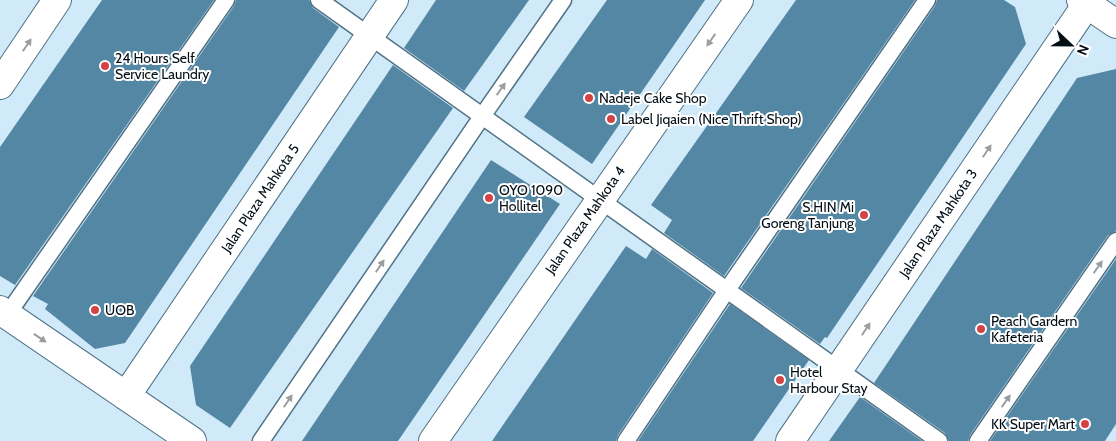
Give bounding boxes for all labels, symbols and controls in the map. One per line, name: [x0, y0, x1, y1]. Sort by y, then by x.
north arrow: [1046, 20, 1096, 70]
one-way arrow: [706, 33, 716, 47]
one-way arrow: [22, 38, 32, 51]
text: N: [1073, 42, 1093, 58]
place label: 24 Hours Self Service Laundry: [115, 49, 209, 83]
marker: 24 Hours Self Service Laundry: [99, 60, 111, 72]
one-way arrow: [496, 82, 506, 96]
place label: Nadeje Cake Shop: [599, 89, 707, 107]
marker: Nadeje Cake Shop: [583, 92, 595, 104]
place label: Label Jiqaien (Nice Thrift Shop): [621, 110, 802, 128]
marker: Label Jiqaien (Nice Thrift Shop): [605, 113, 617, 125]
street label: Jalan Plaza Mahkota 5: [216, 140, 303, 256]
one-way arrow: [982, 145, 992, 158]
street label: Jalan Plaza Mahkota 4: [541, 163, 629, 278]
street label: Jalan Plaza Mahkota 3: [894, 165, 981, 281]
place label: OYO 1090 Hollitel: [499, 181, 563, 215]
marker: OYO 1090 Hollitel: [483, 192, 495, 204]
place label: S.HIN Mi Goreng Tanjung: [761, 198, 855, 232]
marker: S.HIN Mi Goreng Tanjung: [858, 209, 870, 221]
one-way arrow: [375, 260, 385, 273]
one-way arrow: [1093, 260, 1103, 274]
place label: UOB: [105, 301, 134, 319]
marker: UOB: [89, 304, 101, 316]
place label: Peach Gardern Kafeteria: [991, 312, 1078, 346]
one-way arrow: [861, 322, 871, 336]
marker: Peach Gardern Kafeteria: [975, 323, 987, 335]
one-way arrow: [34, 333, 47, 343]
place label: Hotel Harbour Stay: [790, 363, 867, 397]
marker: Hotel Harbour Stay: [774, 374, 786, 386]
one-way arrow: [283, 394, 293, 407]
one-way arrow: [1001, 394, 1011, 408]
place label: KK Super Mart: [991, 415, 1075, 433]
marker: KK Super Mart: [1079, 418, 1091, 430]

